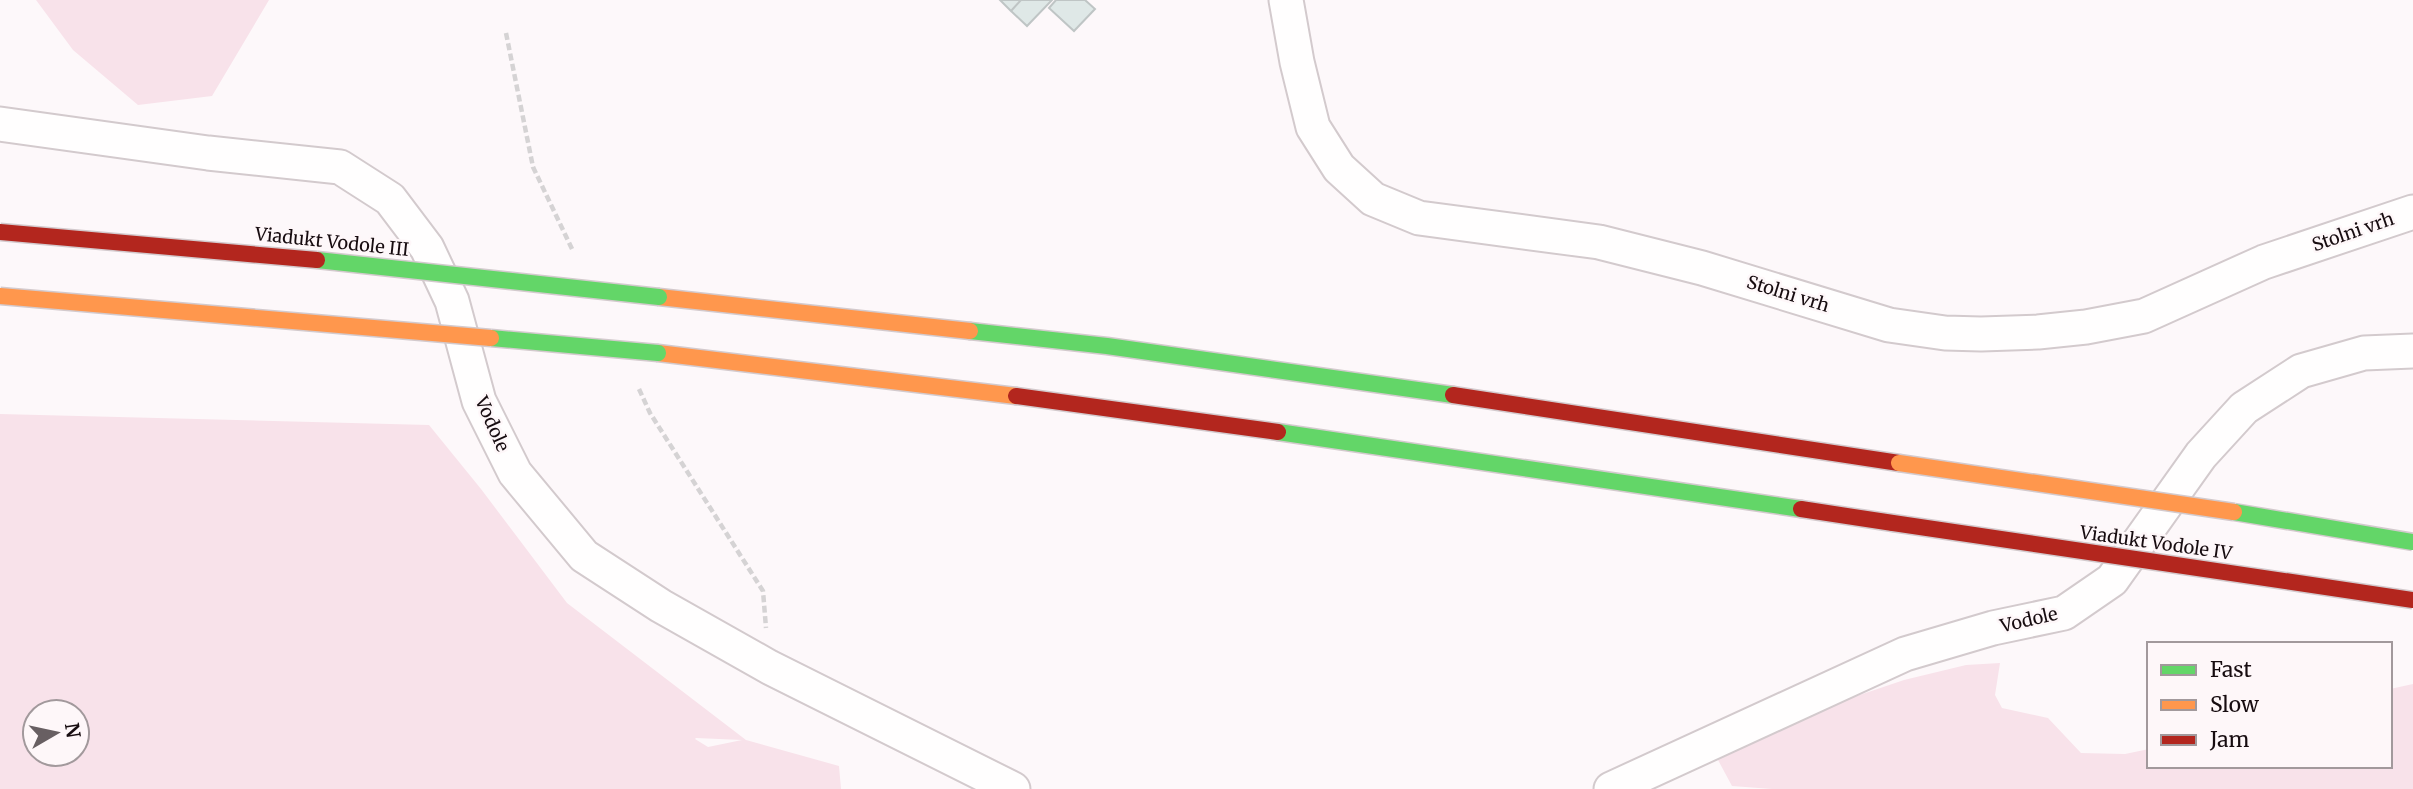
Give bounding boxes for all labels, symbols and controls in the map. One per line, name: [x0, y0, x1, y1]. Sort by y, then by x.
street label: Stolni vrh: [2309, 207, 2397, 256]
street label: Viadukt Vodole III: [253, 222, 410, 261]
street label: Stolni vrh: [1744, 270, 1832, 317]
street label: Vodole: [470, 392, 515, 455]
street label: Viadukt Vodole IV: [2078, 520, 2235, 565]
street label: Vodole: [1997, 602, 2060, 637]
legend: [2147, 642, 2392, 768]
text: Fast: [2210, 656, 2252, 683]
text: Slow: [2210, 691, 2259, 718]
north arrow: [21, 698, 91, 768]
text: N: [60, 721, 86, 740]
text: Jam: [2209, 726, 2249, 753]

